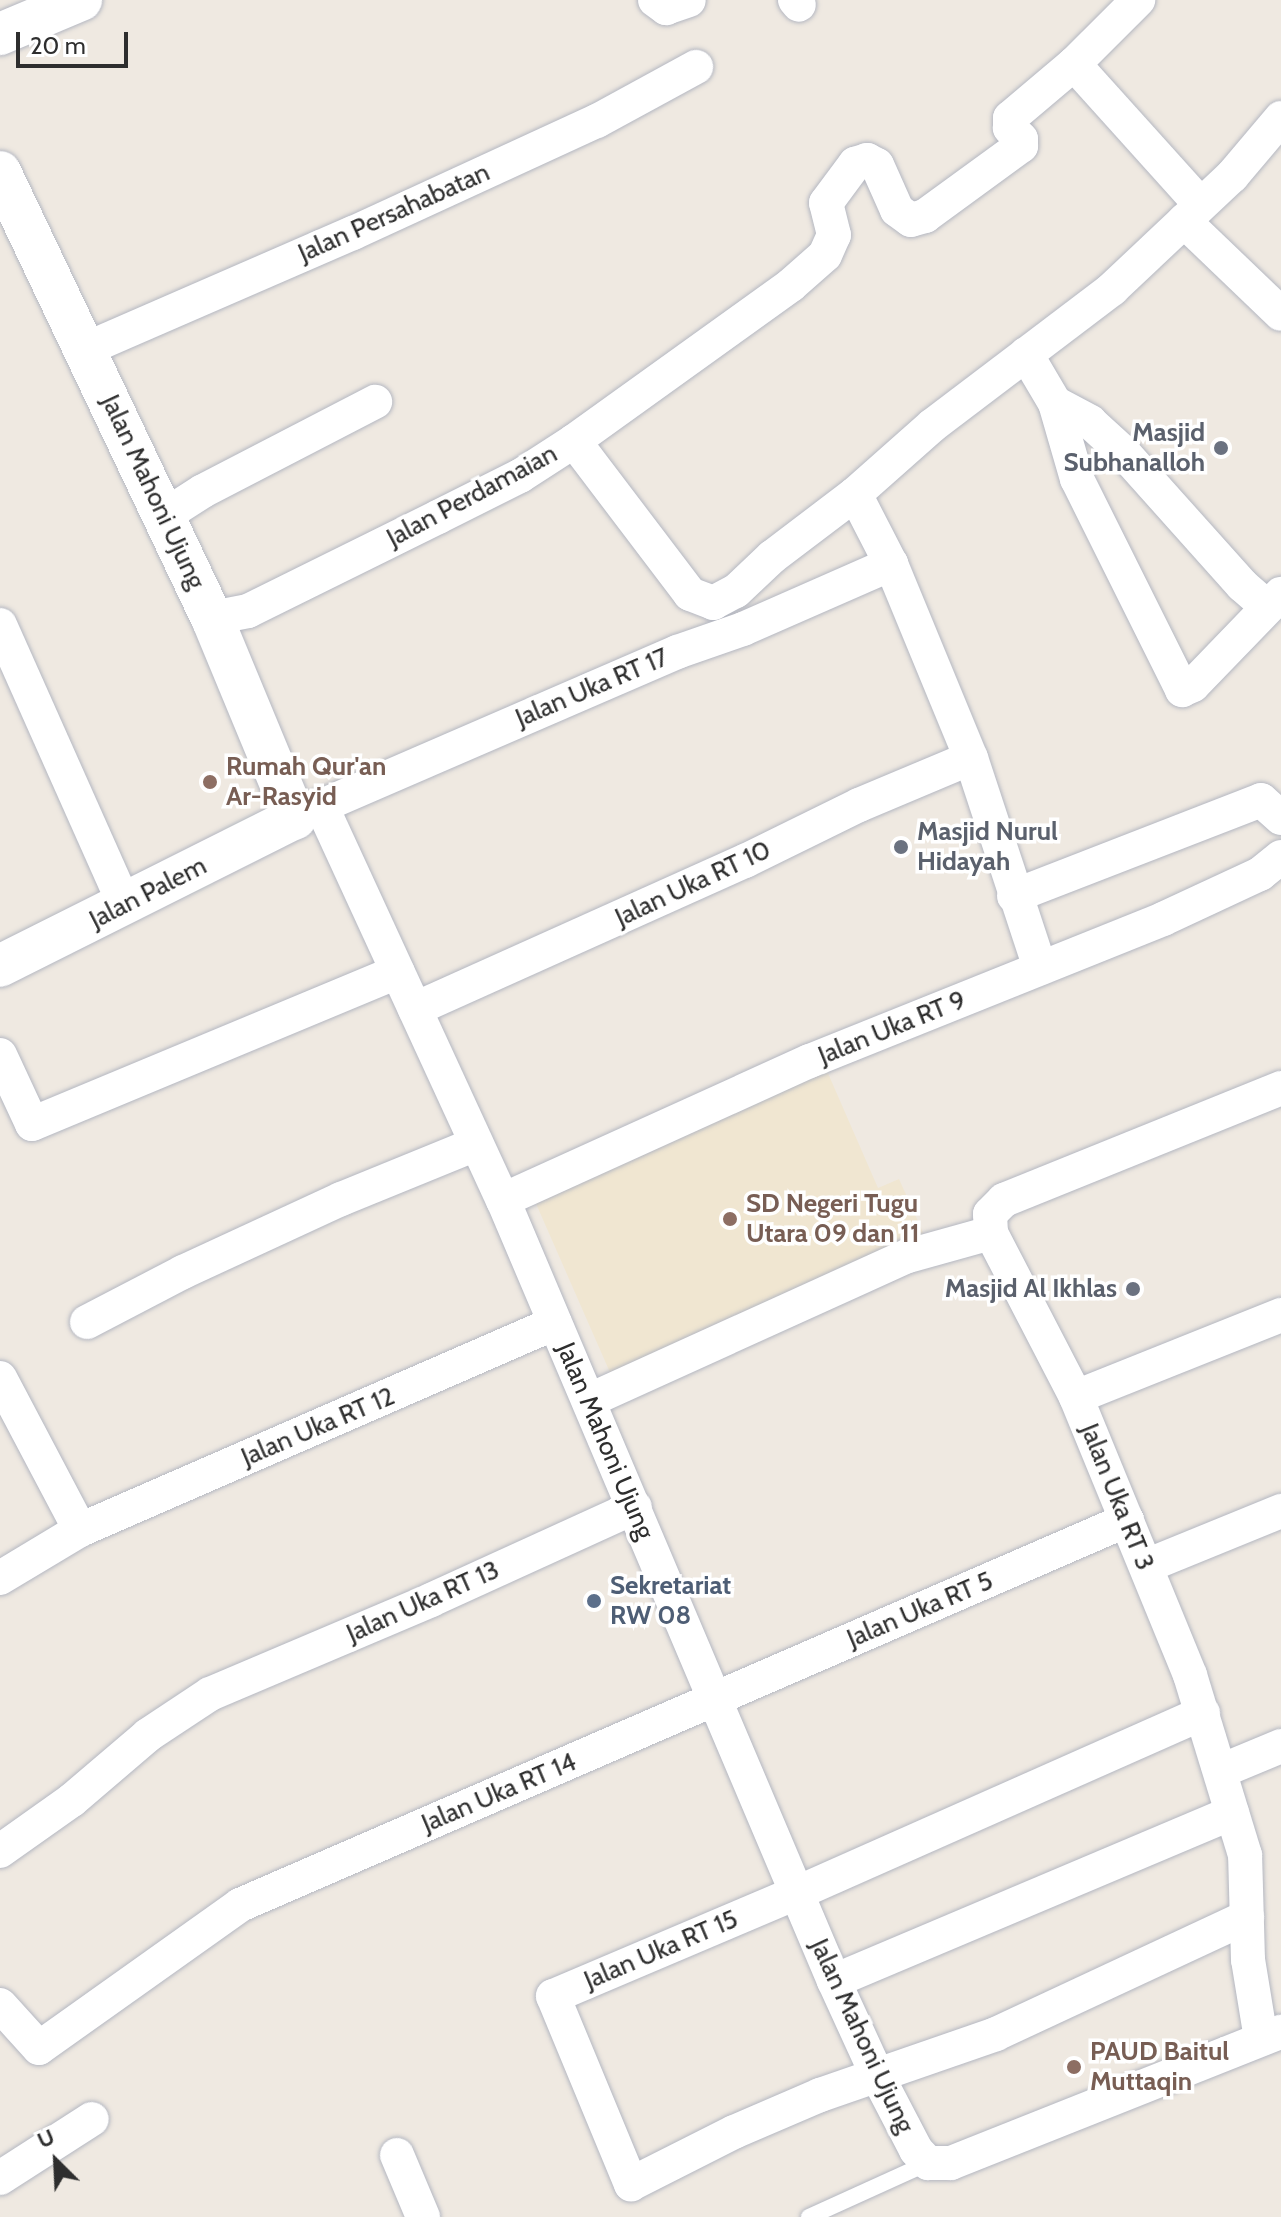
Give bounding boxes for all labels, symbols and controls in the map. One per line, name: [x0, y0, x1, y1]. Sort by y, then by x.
scale bar: [20, 16, 132, 66]
text: 20 m: [30, 31, 86, 60]
street label: Jalan Persahabatan: [293, 157, 495, 269]
street label: Jalan Mahoni Ujung: [94, 390, 212, 594]
place label: Masjid Subhanalloh: [1064, 417, 1205, 478]
street label: Jalan Perdamaian: [382, 438, 562, 554]
marker: Masjid Subhanalloh: [1212, 439, 1230, 457]
street label: Jalan Uka RT 17: [511, 642, 673, 734]
place label: Rumah Qur'an Ar-Rasyid: [226, 751, 386, 812]
marker: Rumah Qur'an Ar-Rasyid: [201, 773, 219, 791]
place label: Masjid Nurul Hidayah: [917, 816, 1058, 878]
street label: Jalan Uka RT 10: [610, 834, 776, 934]
marker: Masjid Nurul Hidayah: [892, 838, 910, 856]
street label: Jalan Palem: [84, 850, 212, 936]
street label: Jalan Uka RT 9: [814, 984, 970, 1072]
place label: SD Negeri Tugu Utara 09 dan 11: [746, 1188, 920, 1250]
marker: SD Negeri Tugu Utara 09 dan 11: [721, 1210, 739, 1228]
place label: Masjid Al Ikhlas: [945, 1273, 1117, 1305]
marker: Masjid Al Ikhlas: [1124, 1280, 1142, 1298]
street label: Jalan Mahoni Ujung: [549, 1338, 661, 1544]
street label: Jalan Uka RT 12: [237, 1381, 399, 1473]
street label: Jalan Uka RT 3: [1073, 1419, 1161, 1575]
street label: Jalan Uka RT 13: [342, 1554, 504, 1650]
street label: Jalan Uka RT 5: [842, 1565, 998, 1655]
place label: Sekretariat RW 08: [610, 1570, 731, 1632]
marker: Sekretariat RW 08: [585, 1592, 603, 1610]
street label: Jalan Uka RT 14: [417, 1746, 581, 1840]
street label: Jalan Uka RT 15: [580, 1904, 742, 1996]
street label: Jalan Mahoni Ujung: [803, 1934, 921, 2138]
place label: PAUD Baitul Muttaqin: [1090, 2036, 1229, 2098]
marker: PAUD Baitul Muttaqin: [1065, 2058, 1083, 2076]
north arrow: [16, 2121, 96, 2201]
text: U: [33, 2123, 59, 2154]

